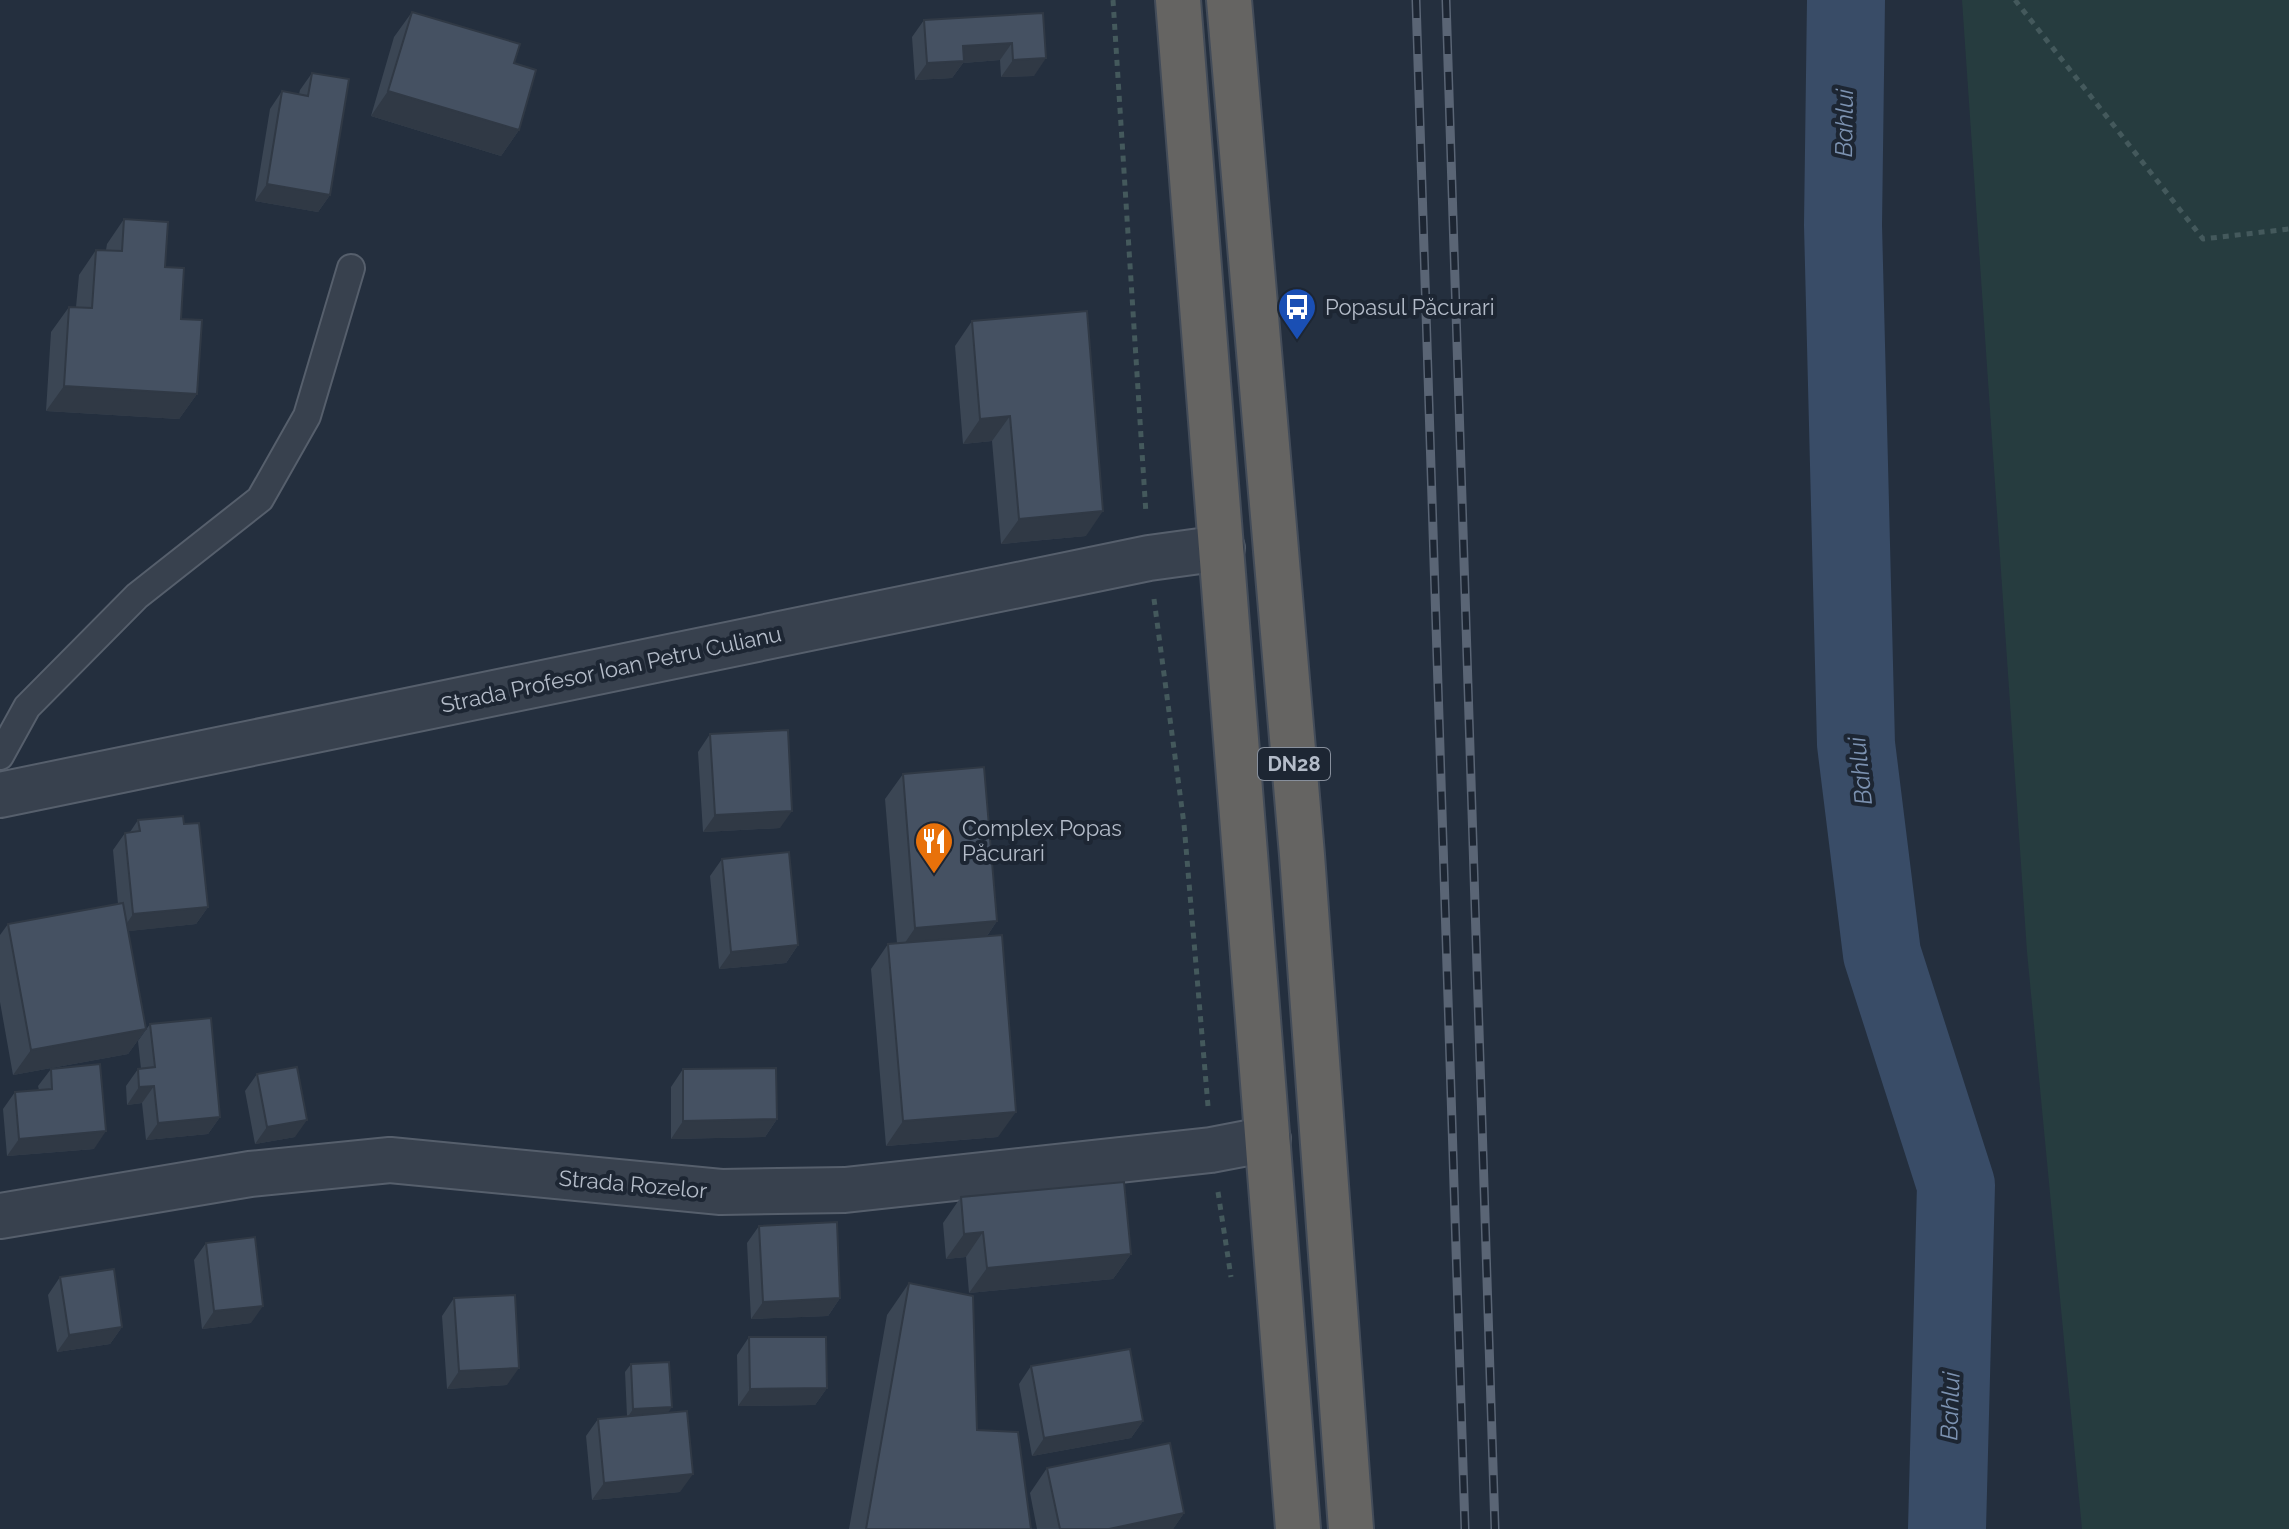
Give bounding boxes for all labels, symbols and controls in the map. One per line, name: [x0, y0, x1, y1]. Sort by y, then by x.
water label: Bahlui: [1829, 88, 1859, 157]
bus stop icon: Popasul Păcurari: [1276, 286, 1318, 341]
place label: Popasul Păcurari: [1325, 294, 1495, 320]
street label: Strada Profesor Ioan Petru Culianu: [438, 620, 784, 718]
water label: Bahlui: [1842, 735, 1878, 806]
road number: DN28: [1258, 748, 1330, 780]
place label: Complex Popas Păcurari: [962, 815, 1122, 866]
restaurant icon: Complex Popas Păcurari: [913, 820, 955, 875]
street label: Strada Rozelor: [558, 1165, 708, 1203]
water label: Bahlui: [1934, 1371, 1966, 1441]

